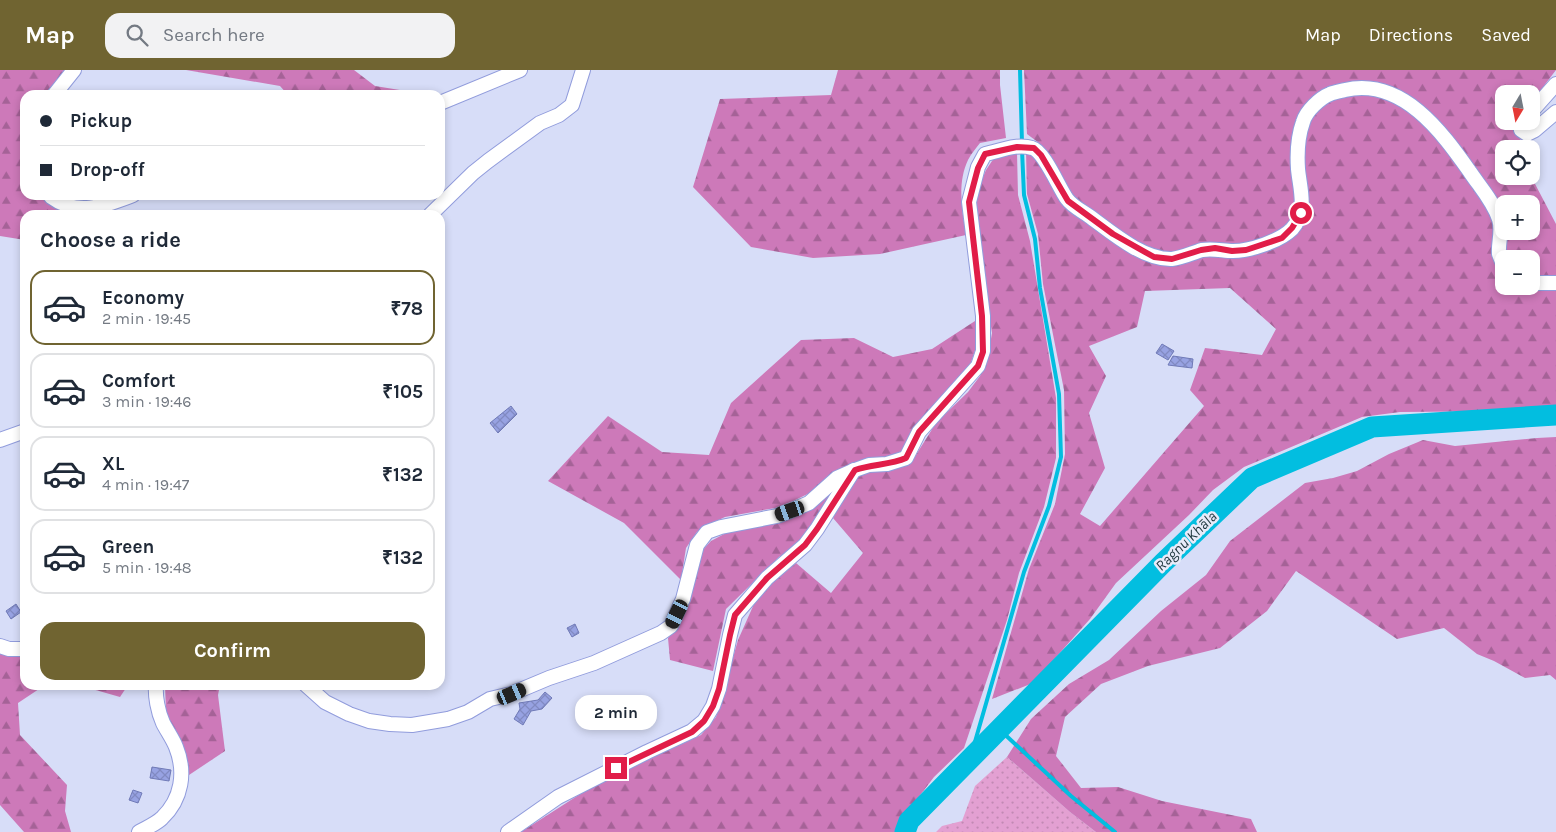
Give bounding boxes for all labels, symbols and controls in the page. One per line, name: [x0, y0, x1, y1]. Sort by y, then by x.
search box: [105, 13, 455, 58]
text: Map: [25, 21, 75, 49]
icon: search: [123, 21, 151, 49]
text: Search here: [163, 24, 265, 46]
text: Map: [1305, 24, 1341, 46]
text: Directions: [1369, 24, 1453, 46]
text: Saved: [1481, 24, 1531, 46]
north arrow: [1495, 85, 1540, 130]
map controls: [1495, 85, 1540, 295]
text: Pickup: [70, 110, 132, 132]
button: locate: [1495, 140, 1540, 185]
text: Drop-off: [70, 159, 145, 181]
button: +: [1495, 195, 1540, 240]
route start: [1290, 202, 1312, 224]
text: Choose a ride: [40, 227, 181, 253]
button: −: [1495, 250, 1540, 295]
icon: car: [42, 285, 87, 330]
text: Economy: [102, 287, 184, 309]
text: ₹78: [390, 298, 423, 320]
text: 2 min · 19:45: [102, 309, 191, 328]
icon: car: [42, 368, 87, 413]
text: Comfort: [102, 370, 176, 392]
text: ₹105: [382, 381, 423, 403]
text: 3 min · 19:46: [102, 392, 191, 411]
icon: car: [42, 451, 87, 496]
text: XL: [102, 453, 124, 475]
text: ₹132: [382, 464, 423, 486]
text: 4 min · 19:47: [102, 475, 189, 494]
car: [773, 499, 806, 523]
water label: Ragnu Khāla: [1152, 507, 1220, 575]
icon: car: [42, 534, 87, 579]
text: Green: [102, 536, 154, 558]
text: ₹132: [382, 547, 423, 569]
text: 5 min · 19:48: [102, 558, 192, 577]
car: [663, 597, 690, 631]
button: Confirm: [40, 622, 425, 680]
car: [495, 681, 528, 707]
callout: 2 min: [575, 696, 657, 730]
text: 2 min: [594, 703, 638, 722]
route end: [605, 757, 627, 779]

